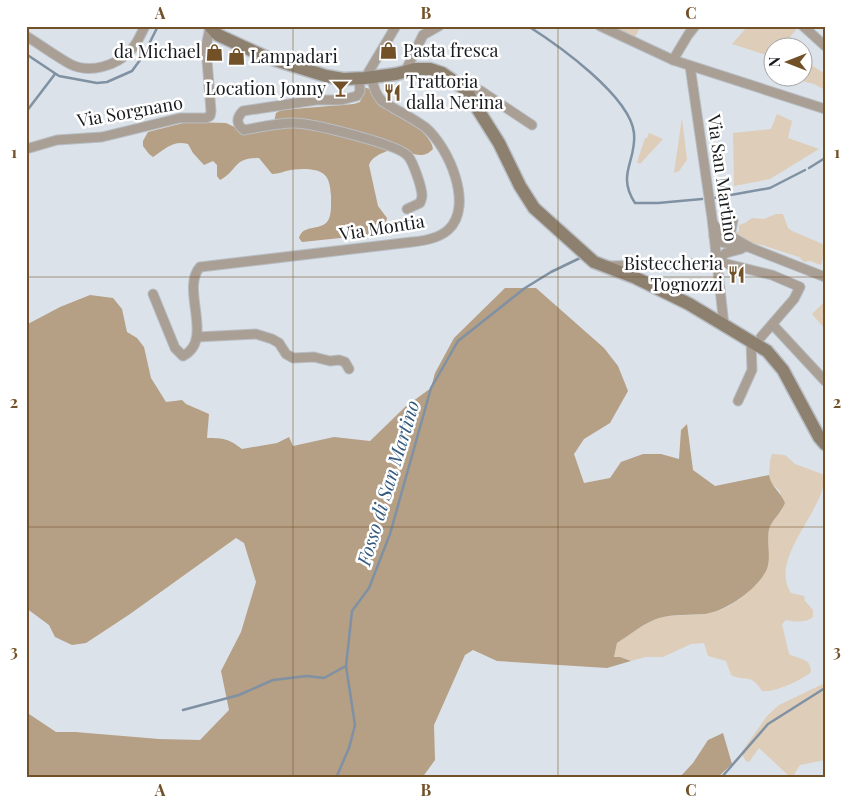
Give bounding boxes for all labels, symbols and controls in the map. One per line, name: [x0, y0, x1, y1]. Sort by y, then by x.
text: A: [154, 2, 166, 23]
text: B: [421, 2, 432, 23]
text: C: [685, 2, 697, 23]
place label: Pasta fresca: [403, 38, 499, 62]
north arrow: [764, 38, 814, 88]
place label: da Michael: [114, 39, 201, 63]
shop icon: Pasta fresca: [379, 41, 399, 61]
shop icon: da Michael: [205, 42, 225, 62]
place label: Lampadari: [250, 44, 338, 68]
shop icon: Lampadari: [226, 47, 246, 67]
text: N: [765, 57, 784, 67]
place label: Trattoria dalla Nerina: [406, 69, 503, 114]
place label: Location Jonny: [205, 76, 326, 100]
bar icon: Location Jonny: [330, 79, 350, 99]
restaurant icon: Trattoria dalla Nerina: [382, 82, 402, 102]
street label: Via Sorgnano: [74, 90, 185, 132]
street label: Via San Martino: [702, 112, 744, 243]
text: 1: [11, 141, 17, 162]
text: 1: [834, 141, 840, 162]
street label: Via Montia: [337, 208, 426, 246]
place label: Bisteccheria Tognozzi: [624, 251, 723, 296]
restaurant icon: Bisteccheria Tognozzi: [727, 264, 747, 284]
text: 2: [10, 391, 18, 412]
text: 2: [833, 391, 841, 412]
water label: Fosso di San Martino: [349, 397, 425, 569]
text: 3: [10, 640, 18, 661]
text: 3: [833, 640, 841, 661]
text: A: [154, 779, 166, 800]
text: B: [421, 779, 432, 800]
text: C: [685, 779, 697, 800]

